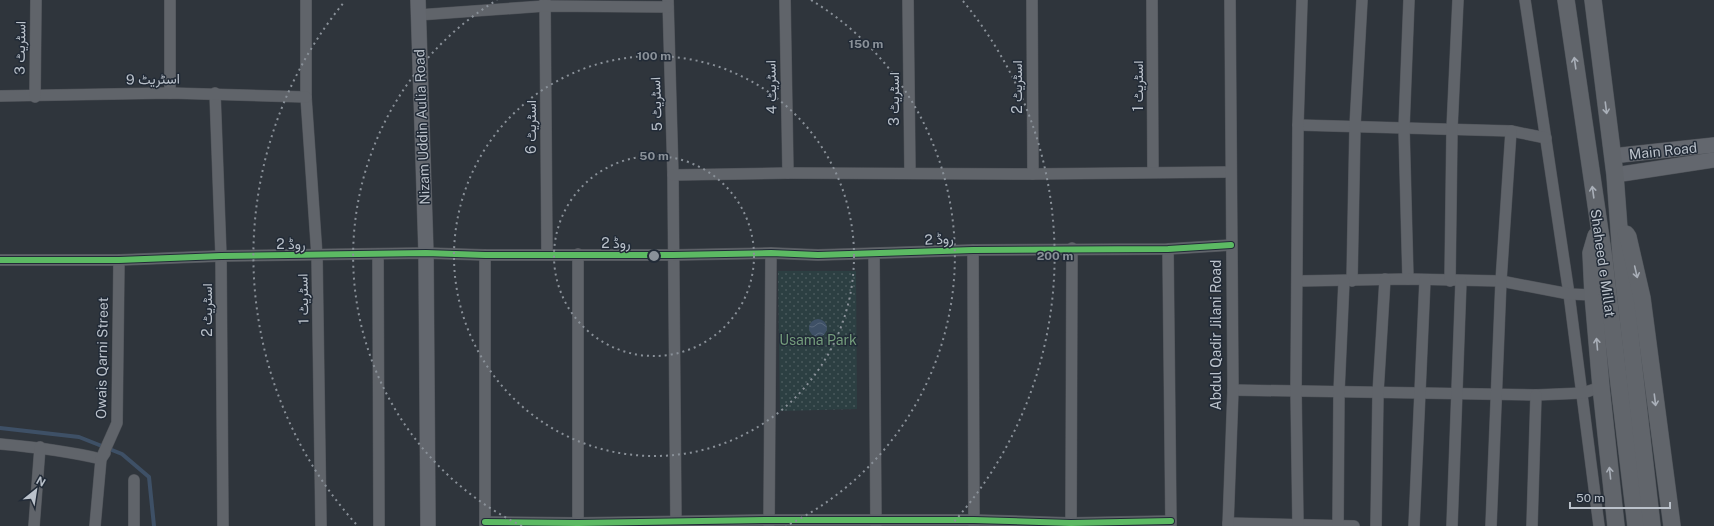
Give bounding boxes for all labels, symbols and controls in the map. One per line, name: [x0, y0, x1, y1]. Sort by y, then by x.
street label: اسٹریٹ 3: [12, 21, 29, 75]
text: 150 m: [849, 37, 883, 51]
street label: Nizam Uddin Aulia Road: [411, 49, 433, 205]
text: 100 m: [637, 49, 671, 63]
one-way arrow: [1571, 57, 1579, 70]
street label: اسٹریٹ 4: [763, 60, 780, 114]
street label: اسٹریٹ 2: [1009, 60, 1026, 114]
street label: اسٹریٹ 1: [1130, 61, 1147, 111]
street label: اسٹریٹ 9: [126, 71, 180, 88]
street label: اسٹریٹ 3: [886, 72, 903, 126]
street label: اسٹریٹ 5: [647, 77, 666, 131]
street label: اسٹریٹ 6: [523, 100, 540, 154]
one-way arrow: [1603, 101, 1610, 114]
street label: Main Road: [1628, 139, 1698, 163]
text: 50 m: [639, 149, 669, 163]
one-way arrow: [1589, 185, 1597, 198]
street label: Shaheed e Millat: [1587, 208, 1619, 318]
street label: روڈ 2: [924, 230, 954, 249]
street label: روڈ 2: [601, 235, 631, 252]
street label: روڈ 2: [276, 236, 306, 253]
centre of rings: [647, 249, 661, 263]
text: 200 m: [1037, 249, 1073, 263]
street label: Abdul Qadir Jilani Road: [1208, 260, 1224, 410]
one-way arrow: [1633, 265, 1641, 278]
street label: اسٹریٹ 1: [295, 273, 312, 325]
street label: اسٹریٹ 2: [199, 283, 216, 337]
street label: Owais Qarni Street: [93, 297, 111, 419]
park label: Usama Park: [779, 332, 857, 348]
one-way arrow: [1594, 338, 1601, 351]
one-way arrow: [1652, 393, 1659, 406]
one-way arrow: [1606, 467, 1614, 480]
north arrow: [16, 470, 56, 510]
text: N: [34, 474, 48, 489]
scale bar: [1570, 484, 1670, 510]
text: 50 m: [1576, 491, 1604, 505]

